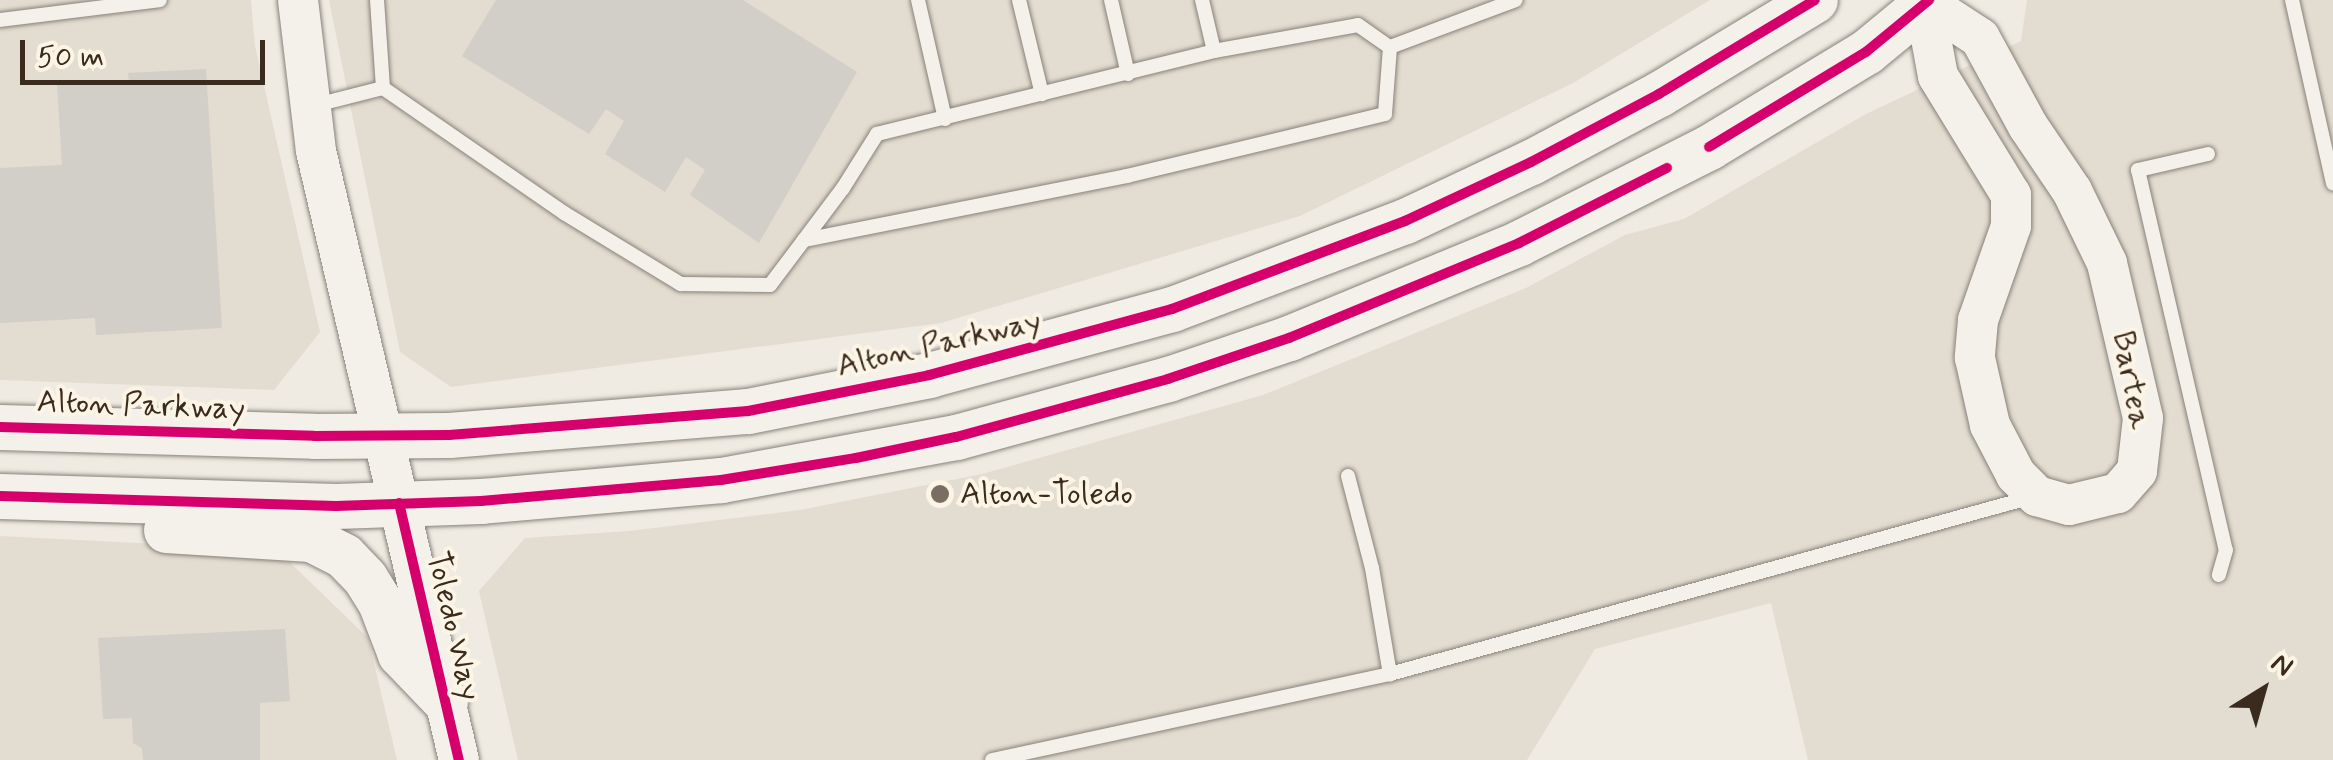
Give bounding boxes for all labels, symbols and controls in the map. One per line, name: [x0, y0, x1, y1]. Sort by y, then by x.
scale bar: [25, 20, 270, 82]
text: 50 m: [37, 38, 104, 77]
street label: Alton Parkway: [835, 302, 1043, 386]
street label: Bartea: [2103, 328, 2159, 432]
street label: Alton Parkway: [39, 383, 243, 429]
place label: Alton-Toledo: [960, 475, 1133, 513]
marker: Alton-Toledo: [929, 483, 951, 505]
street label: Toledo Way: [417, 548, 489, 704]
north arrow: [2213, 640, 2313, 740]
text: N: [2263, 645, 2300, 686]

